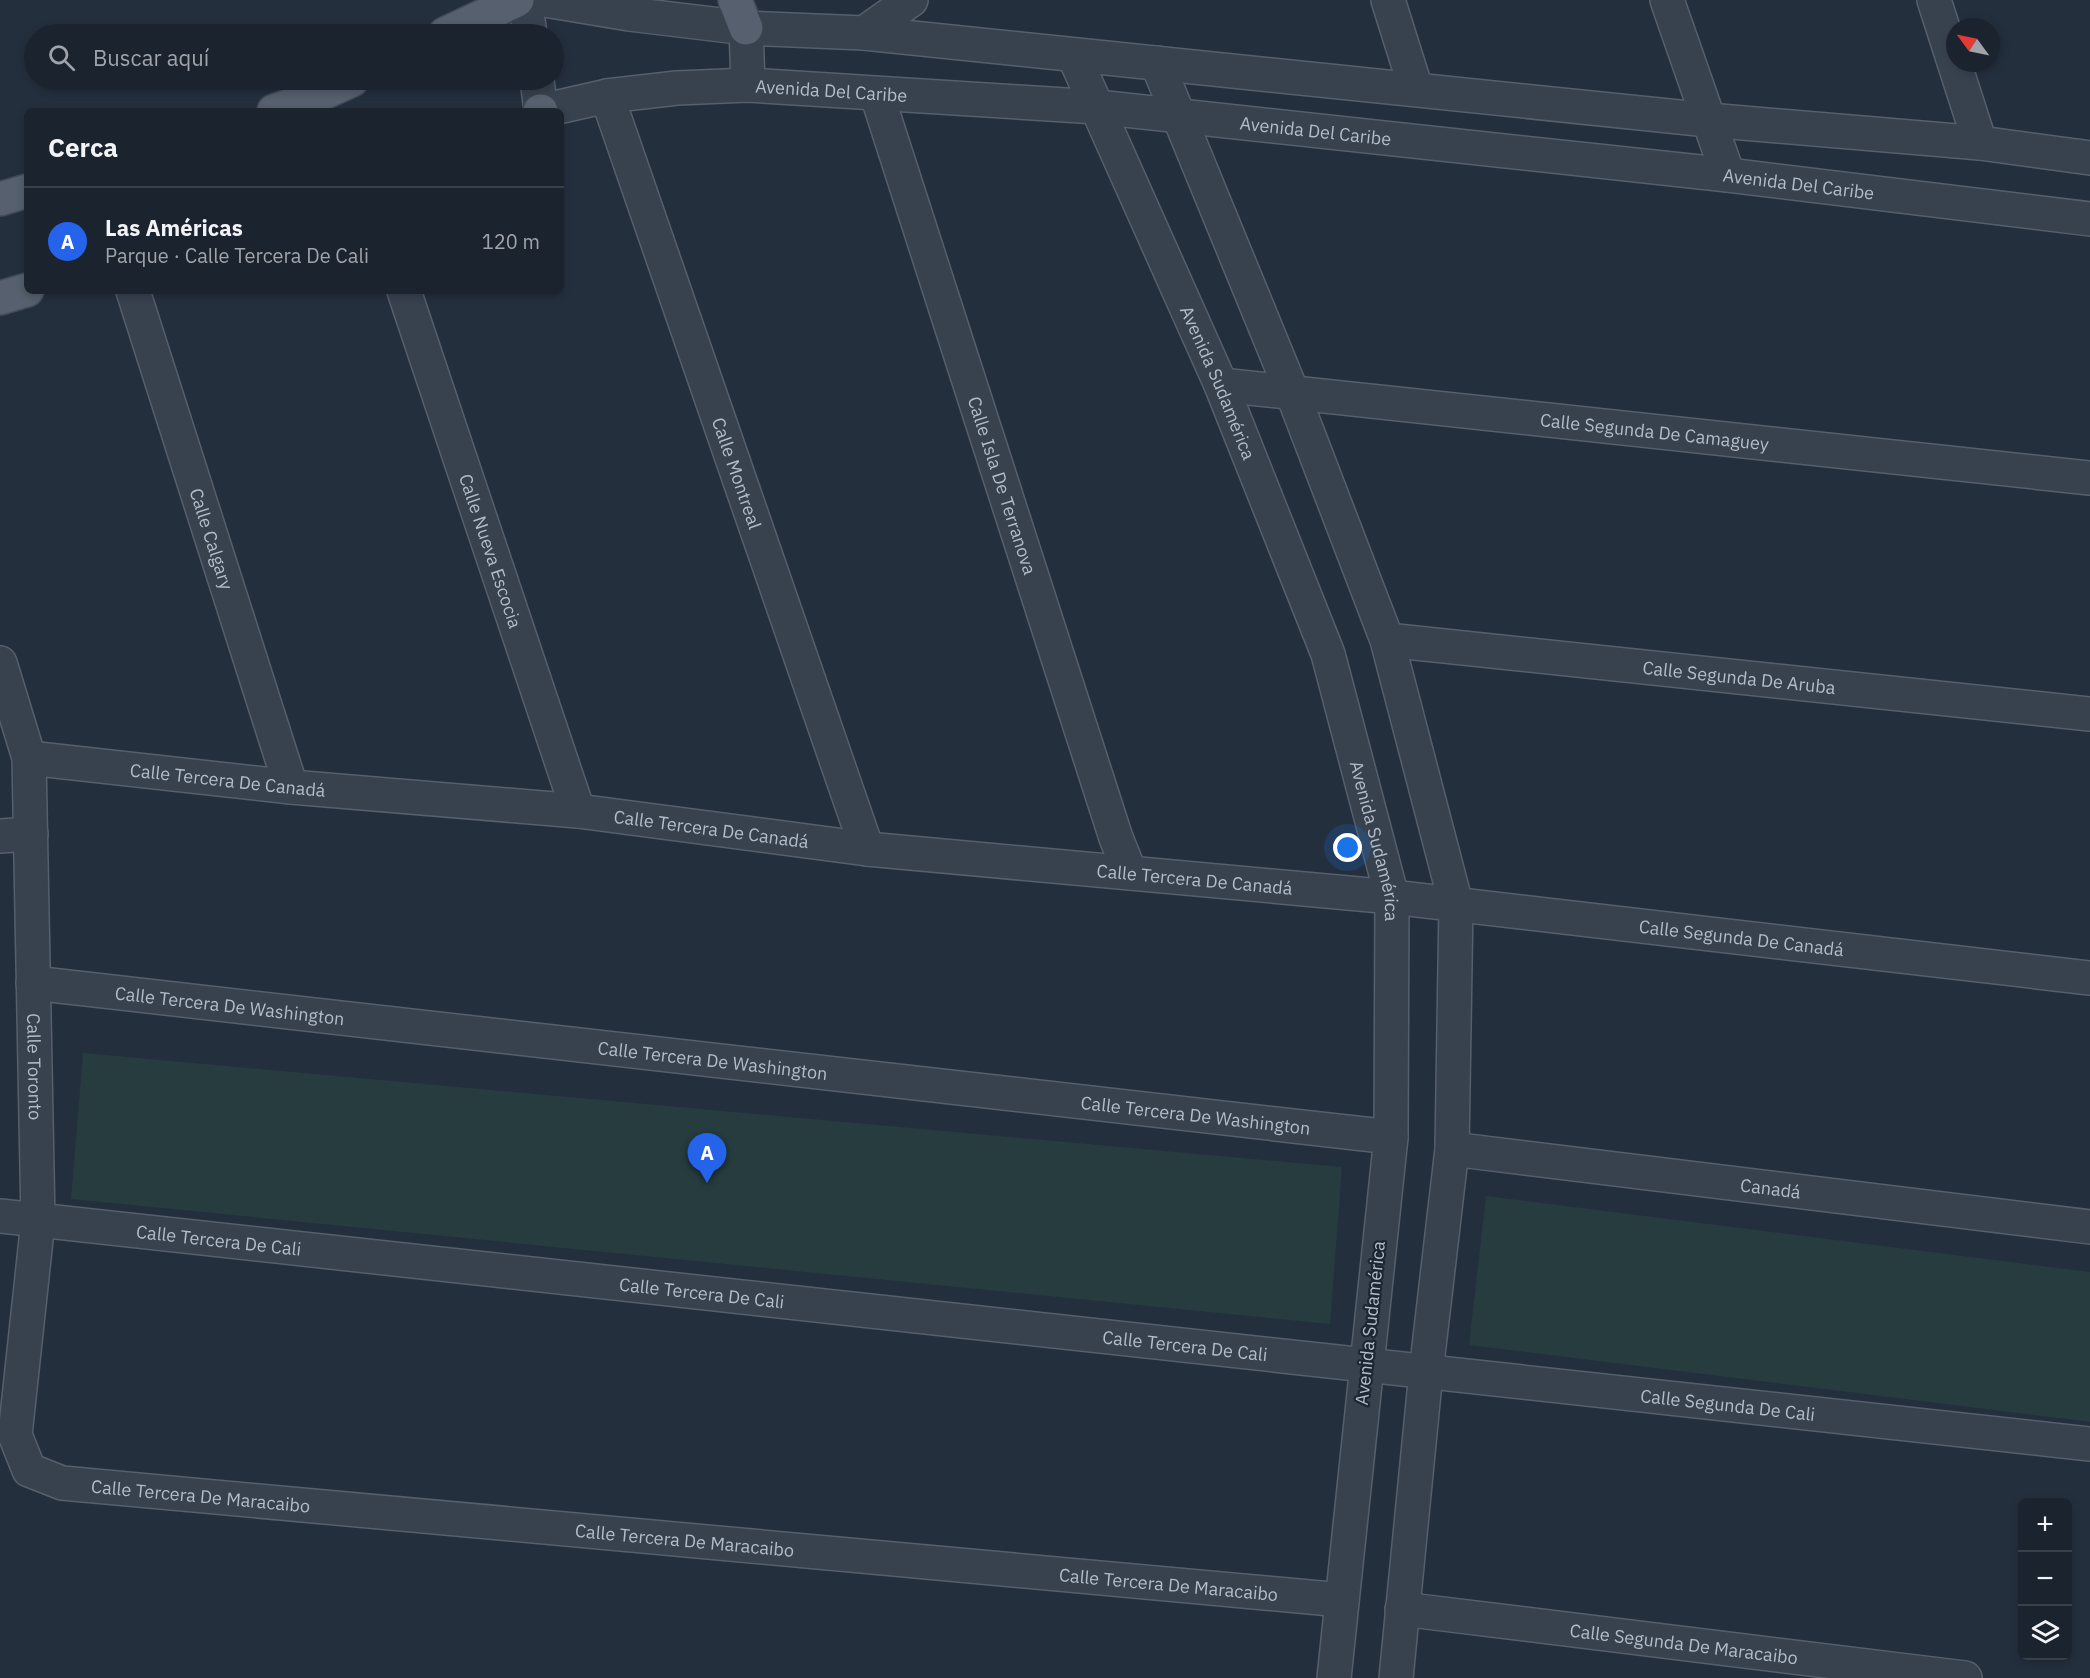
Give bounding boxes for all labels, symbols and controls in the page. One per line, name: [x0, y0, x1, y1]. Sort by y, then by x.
north arrow: [1946, 18, 2000, 72]
search box: [24, 24, 564, 90]
icon: search: [45, 41, 78, 74]
text: Buscar aquí: [93, 43, 209, 72]
street label: Avenida Del Caribe: [755, 74, 908, 107]
street label: Avenida Del Caribe: [1239, 111, 1393, 150]
text: Cerca: [48, 130, 118, 164]
street label: Avenida Del Caribe: [1722, 163, 1876, 204]
text: Las Américas: [105, 213, 243, 242]
text: A: [61, 228, 74, 255]
text: 120 m: [482, 228, 540, 255]
text: Parque · Calle Tercera De Cali: [105, 242, 369, 269]
street label: Avenida Sudamérica: [1175, 302, 1261, 463]
street label: Calle Isla De Terranova: [963, 393, 1042, 578]
street label: Calle Segunda De Camaguey: [1539, 408, 1770, 455]
street label: Calle Montreal: [707, 414, 767, 532]
street label: Calle Nueva Escocia: [454, 471, 528, 631]
street label: Calle Calgary: [185, 485, 239, 592]
street label: Calle Segunda De Aruba: [1641, 655, 1837, 699]
street label: Calle Tercera De Canadá: [129, 758, 327, 801]
street label: Avenida Sudamérica: [1345, 758, 1404, 922]
street label: Calle Tercera De Canadá: [612, 804, 811, 853]
your location: [1333, 833, 1362, 862]
street label: Calle Tercera De Canadá: [1096, 859, 1294, 899]
street label: Calle Segunda De Canadá: [1638, 914, 1846, 961]
street label: Calle Tercera De Washington: [114, 981, 346, 1030]
street label: Calle Toronto: [22, 1013, 48, 1120]
street label: Calle Tercera De Washington: [597, 1036, 829, 1085]
street label: Calle Tercera De Washington: [1079, 1090, 1312, 1139]
pin: A: [688, 1134, 726, 1183]
street label: Canadá: [1739, 1173, 1803, 1203]
street label: Calle Tercera De Cali: [135, 1219, 302, 1260]
street label: Avenida Sudamérica: [1350, 1239, 1390, 1406]
street label: Calle Tercera De Cali: [618, 1272, 786, 1313]
street label: Calle Tercera De Cali: [1101, 1325, 1269, 1366]
street label: Calle Segunda De Cali: [1639, 1384, 1816, 1425]
street label: Calle Tercera De Maracaibo: [90, 1474, 311, 1517]
map controls: [2018, 1498, 2072, 1660]
button: +: [2018, 1498, 2072, 1552]
street label: Calle Tercera De Maracaibo: [574, 1518, 795, 1561]
button: −: [2018, 1552, 2072, 1606]
street label: Calle Tercera De Maracaibo: [1058, 1563, 1279, 1606]
button: layers: [2018, 1606, 2072, 1660]
street label: Calle Segunda De Maracaibo: [1569, 1618, 1799, 1669]

